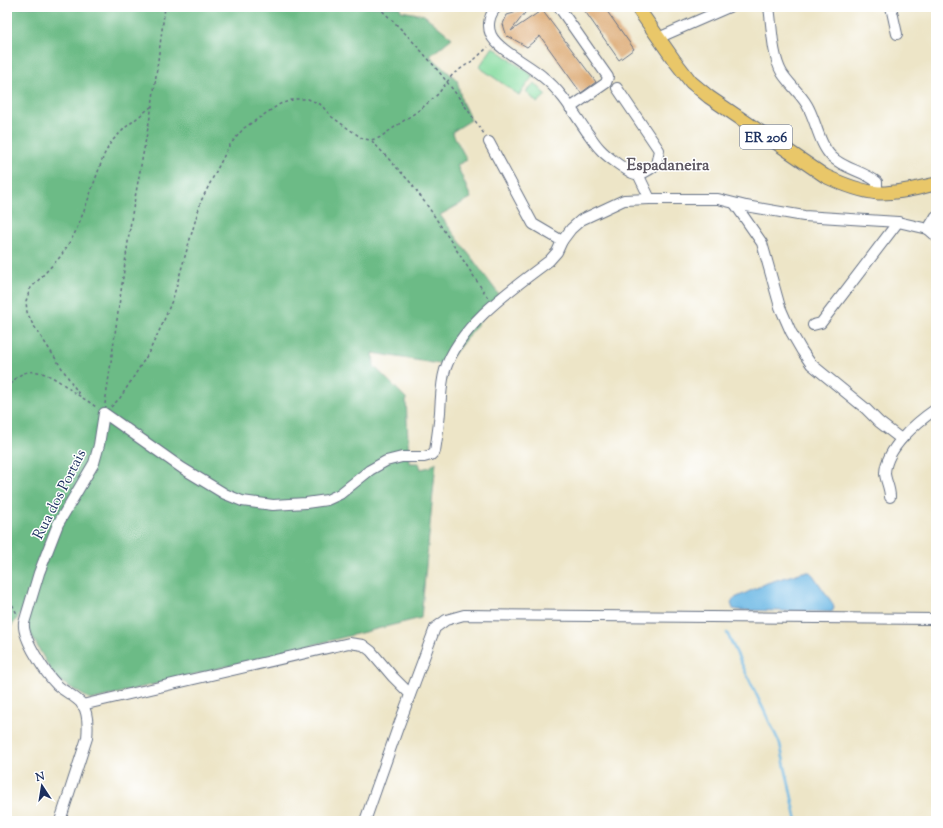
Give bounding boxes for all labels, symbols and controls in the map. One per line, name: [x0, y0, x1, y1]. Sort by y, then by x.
road number: ER 206: [740, 125, 792, 149]
district label: Espadaneira: [627, 155, 710, 178]
street label: Rua dos Portais: [29, 446, 92, 543]
north arrow: [22, 766, 62, 806]
text: N: [33, 768, 46, 786]

